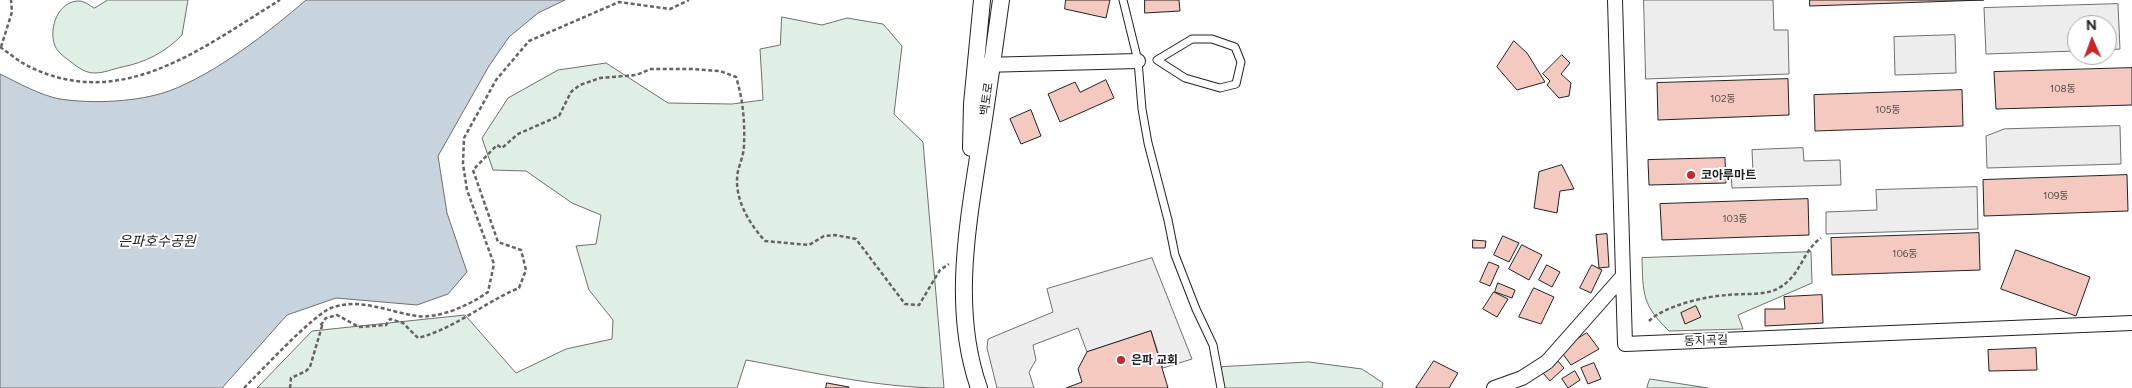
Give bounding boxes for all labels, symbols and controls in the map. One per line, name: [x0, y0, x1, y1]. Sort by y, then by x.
north arrow: [2067, 15, 2117, 65]
text: N: [2086, 17, 2097, 34]
street label: 백토로: [978, 82, 996, 116]
house number: 108동: [2050, 83, 2076, 95]
house number: 102동: [1710, 93, 1736, 105]
house number: 105동: [1875, 104, 1901, 116]
place label: 코아루마트: [1701, 168, 1756, 182]
marker: 코아루마트: [1685, 169, 1697, 181]
house number: 109동: [2043, 190, 2069, 202]
house number: 103동: [1722, 213, 1748, 225]
water label: 은파호수공원: [118, 234, 196, 250]
house number: 106동: [1892, 248, 1918, 260]
street label: 동지곡길: [1684, 333, 1728, 349]
place label: 은파 교회: [1131, 353, 1178, 367]
marker: 은파 교회: [1115, 354, 1127, 366]

